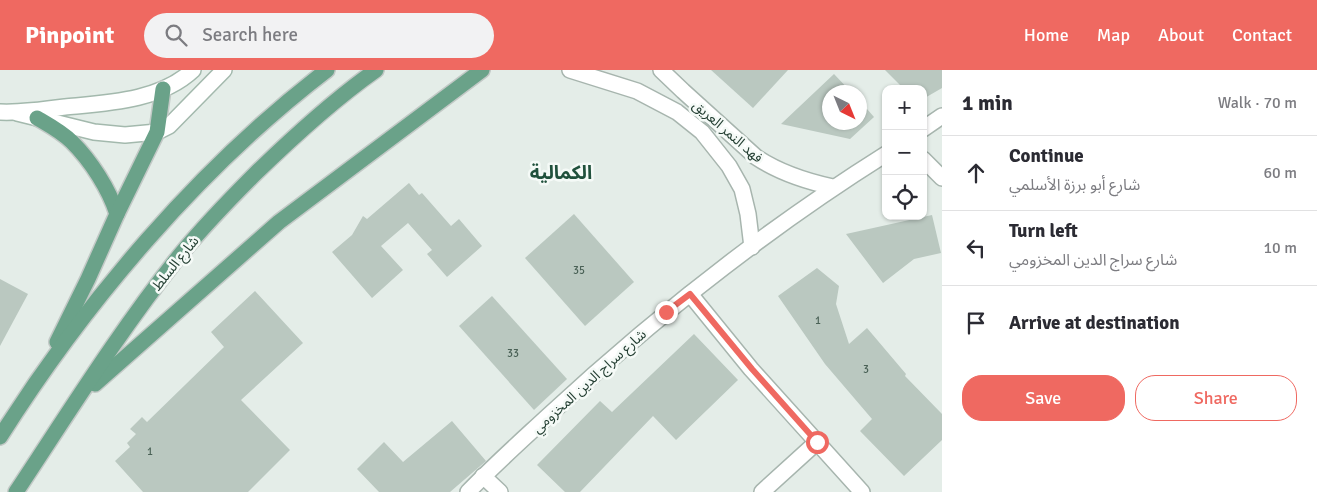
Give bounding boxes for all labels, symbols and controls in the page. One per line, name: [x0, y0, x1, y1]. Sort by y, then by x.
search box: [144, 13, 494, 58]
text: Pinpoint: [25, 20, 114, 50]
icon: search: [162, 21, 190, 49]
text: Search here: [202, 23, 298, 47]
text: Home: [1024, 24, 1069, 46]
text: Map: [1097, 24, 1130, 46]
text: About: [1158, 24, 1204, 46]
text: Contact: [1232, 24, 1292, 46]
north arrow: [822, 85, 867, 130]
map controls: [882, 85, 927, 220]
button: +: [882, 85, 927, 130]
text: 1 min: [962, 90, 1013, 116]
text: Walk · 70 m: [1218, 93, 1297, 113]
street label: فهد النمر العريق: [689, 96, 766, 167]
button: −: [882, 130, 927, 175]
text: Continue: [1009, 144, 1084, 168]
icon: ahead: [962, 159, 990, 187]
district label: الكمالية: [530, 161, 592, 185]
text: 60 m: [1263, 163, 1297, 183]
button: locate: [882, 175, 927, 220]
text: شارع أبو برزة الأسلمي: [1009, 175, 1140, 195]
text: Turn left: [1009, 219, 1078, 243]
street label: شارع السلط: [148, 233, 204, 295]
icon: left: [962, 234, 990, 262]
text: 10 m: [1263, 238, 1297, 258]
text: شارع سراج الدين المخزومي: [1009, 250, 1177, 270]
house number: 35: [573, 264, 585, 277]
route end: [655, 301, 678, 324]
icon: arrive: [962, 309, 990, 337]
text: Arrive at destination: [1009, 311, 1180, 335]
house number: 1: [815, 314, 821, 327]
street label: شارع سراج الدين المخزومي: [529, 326, 651, 439]
house number: 33: [507, 347, 519, 360]
house number: 3: [863, 363, 869, 376]
button: Save: [962, 375, 1125, 421]
button: Share: [1135, 375, 1297, 421]
route start: [806, 431, 829, 454]
house number: 1: [147, 445, 153, 458]

